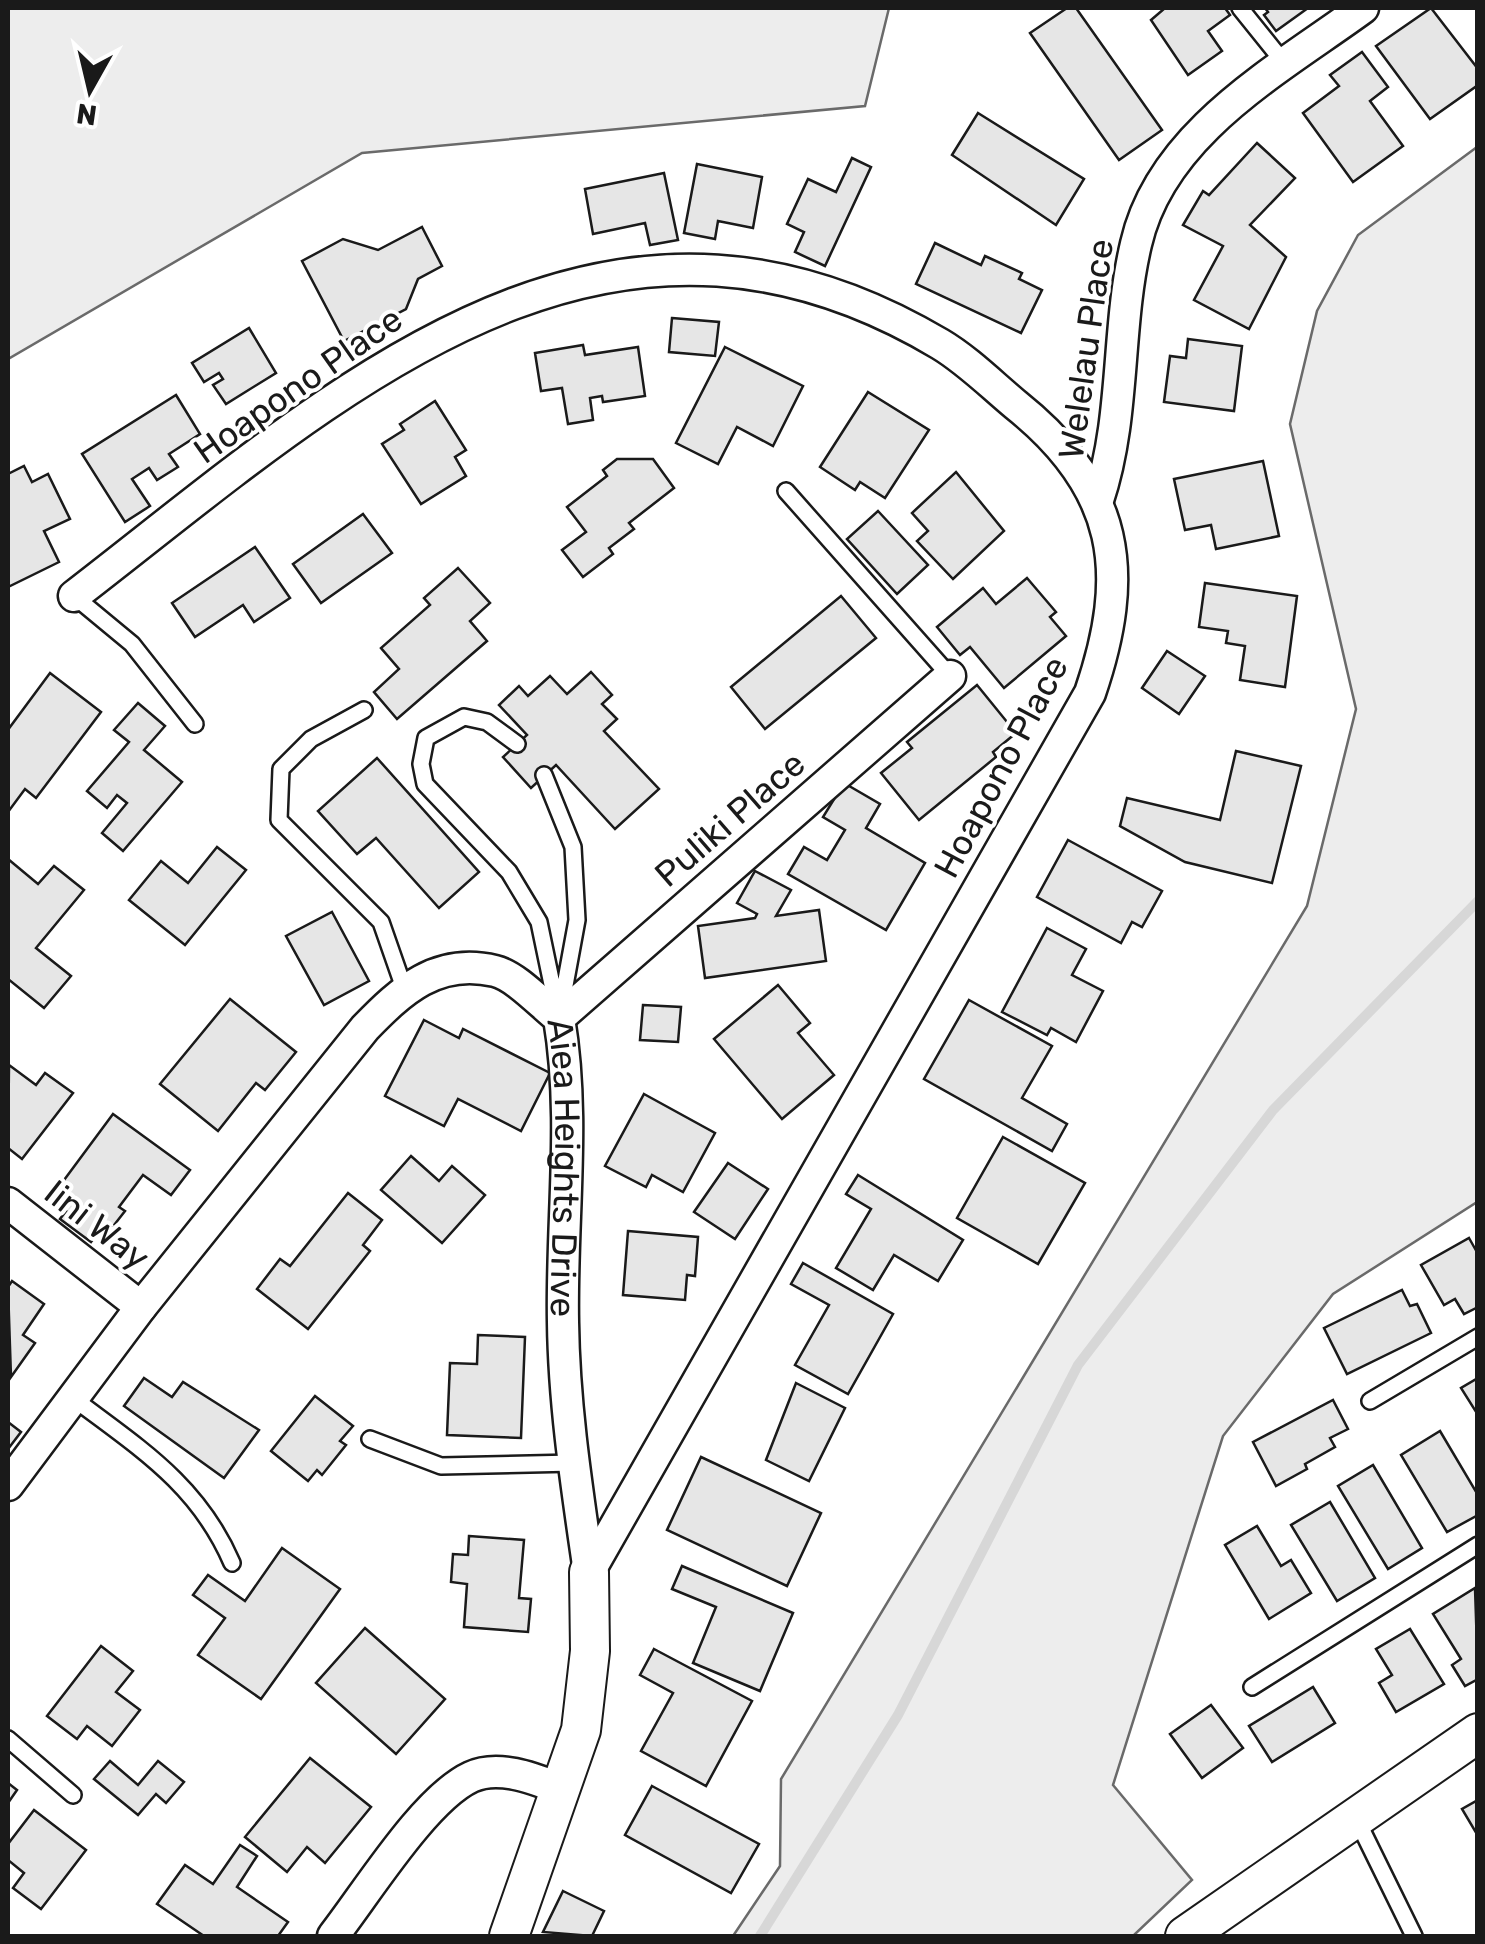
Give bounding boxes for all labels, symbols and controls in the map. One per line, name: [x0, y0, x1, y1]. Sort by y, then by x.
north arrow: [40, 40, 140, 140]
text: N: [74, 97, 99, 132]
street label: Welelau Place: [1050, 236, 1122, 462]
street label: Hoapono Place: [186, 298, 410, 472]
street label: Hoapono Place: [925, 649, 1077, 885]
street label: Puliki Place: [646, 743, 814, 895]
street label: Aiea Heights Drive: [538, 1016, 588, 1317]
street label: Iini Way: [36, 1171, 158, 1279]

